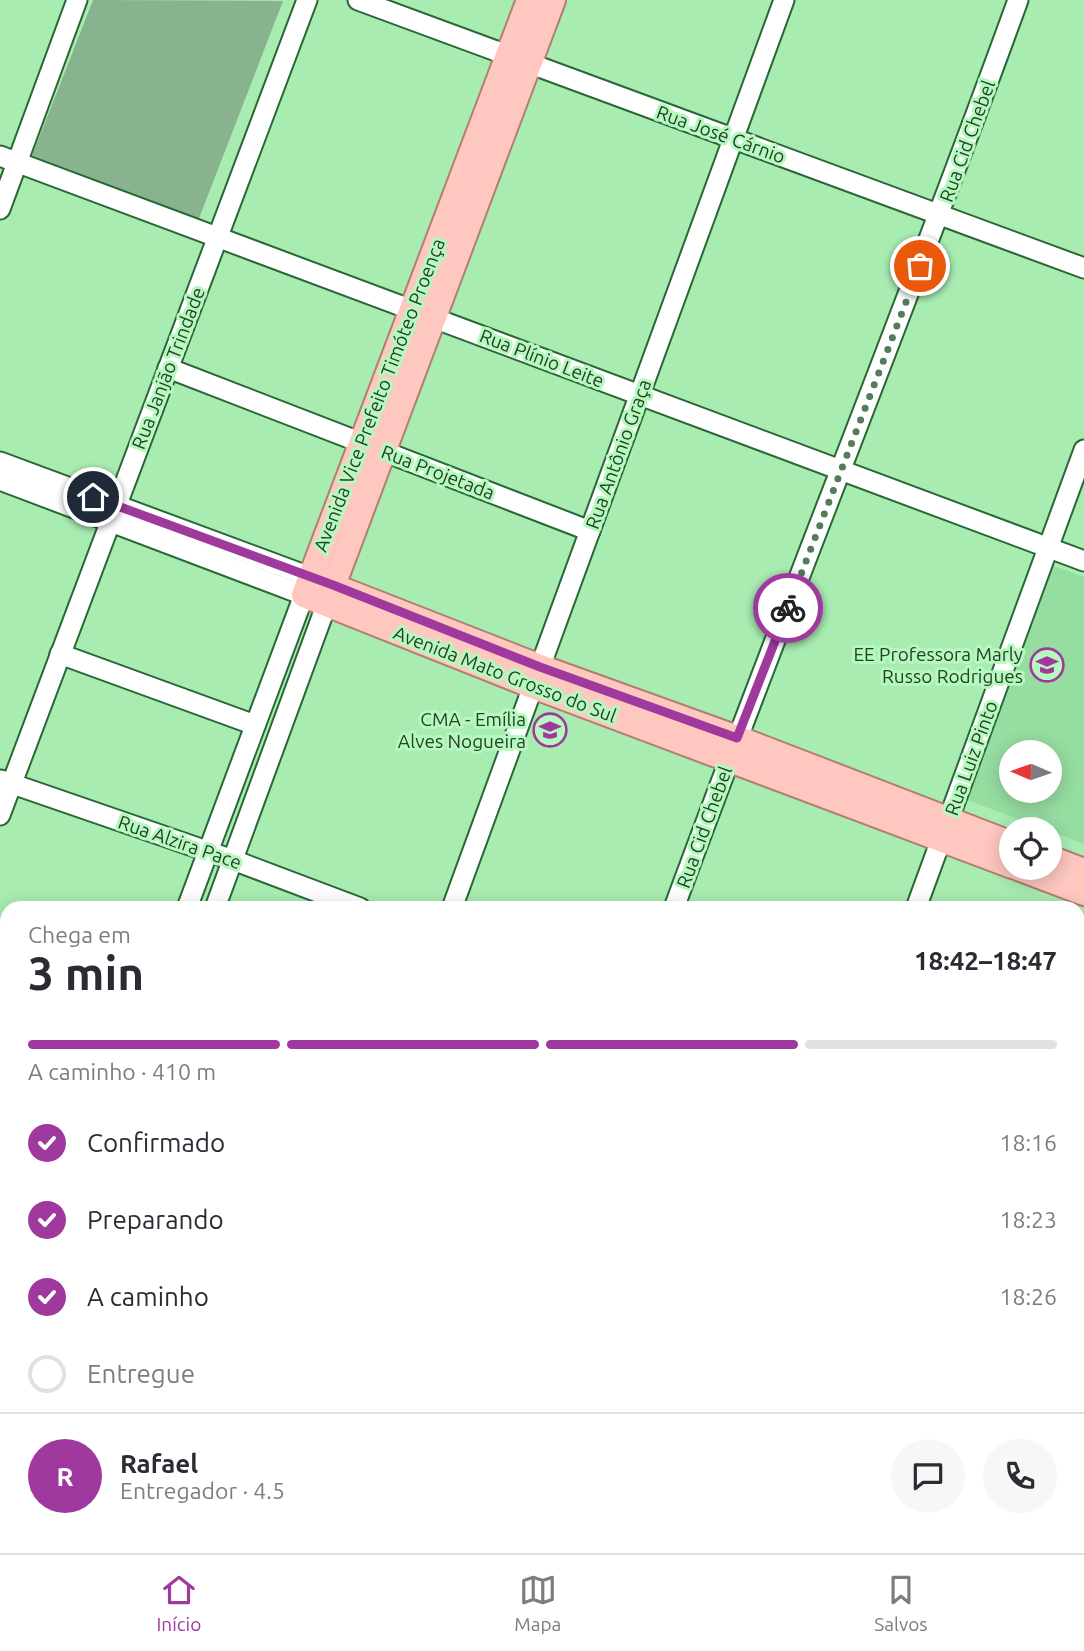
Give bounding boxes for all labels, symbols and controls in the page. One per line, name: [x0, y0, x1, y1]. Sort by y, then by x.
street label: Rua Cid Chebel: [935, 77, 999, 205]
street label: Rua José Cárnio: [654, 100, 788, 168]
street label: Avenida Vice Prefeito Timóteo Proença: [309, 235, 449, 555]
pin: [890, 236, 950, 296]
icon: bag: [901, 247, 939, 285]
street label: Rua Janjão Trindade: [127, 284, 209, 452]
street label: Rua Plínio Leite: [477, 324, 607, 392]
street label: Rua Antônio Graça: [581, 376, 655, 532]
street label: Rua Projetada: [378, 440, 498, 504]
pin: [63, 467, 123, 527]
icon: home: [74, 478, 112, 516]
courier: [753, 573, 823, 643]
icon: bike: [769, 589, 807, 627]
street label: Avenida Mato Grosso do Sul: [390, 621, 620, 727]
place label: EE Professora Marly Russo Rodrigues: [853, 643, 1023, 687]
school or university icon: EE Professora Marly Russo Rodrigues: [1028, 646, 1066, 684]
street label: Rua Luiz Pinto: [940, 698, 1002, 818]
place label: CMA - Emília Alves Nogueira: [398, 708, 526, 752]
school or university icon: CMA - Emília Alves Nogueira: [531, 711, 569, 749]
north arrow: [999, 740, 1062, 803]
map controls: [999, 740, 1062, 880]
street label: Rua Cid Chebel: [672, 763, 736, 891]
street label: Rua Alzira Pace: [115, 811, 245, 873]
button: locate: [999, 817, 1062, 880]
text: Chega em: [28, 922, 131, 947]
text: 18:42–18:47: [914, 946, 1057, 975]
text: 3 min: [28, 947, 144, 999]
text: A caminho · 410 m: [28, 1059, 216, 1084]
icon: check: [28, 1124, 66, 1162]
text: Confirmado: [87, 1128, 225, 1157]
text: 18:16: [999, 1130, 1057, 1155]
icon: check: [28, 1201, 66, 1239]
text: Preparando: [87, 1205, 224, 1234]
text: 18:23: [999, 1207, 1057, 1232]
icon: check: [28, 1278, 66, 1316]
text: A caminho: [87, 1282, 209, 1311]
text: 18:26: [999, 1284, 1057, 1309]
text: Entregue: [87, 1359, 195, 1388]
button: chat: [891, 1439, 965, 1513]
button: phone: [983, 1439, 1057, 1513]
text: Rafael: [120, 1449, 198, 1478]
text: R: [56, 1462, 74, 1491]
text: Entregador · 4.5: [120, 1478, 285, 1503]
tab: Início: [156, 1571, 201, 1635]
tab: Mapa: [514, 1571, 561, 1635]
tab: Salvos: [874, 1571, 928, 1635]

